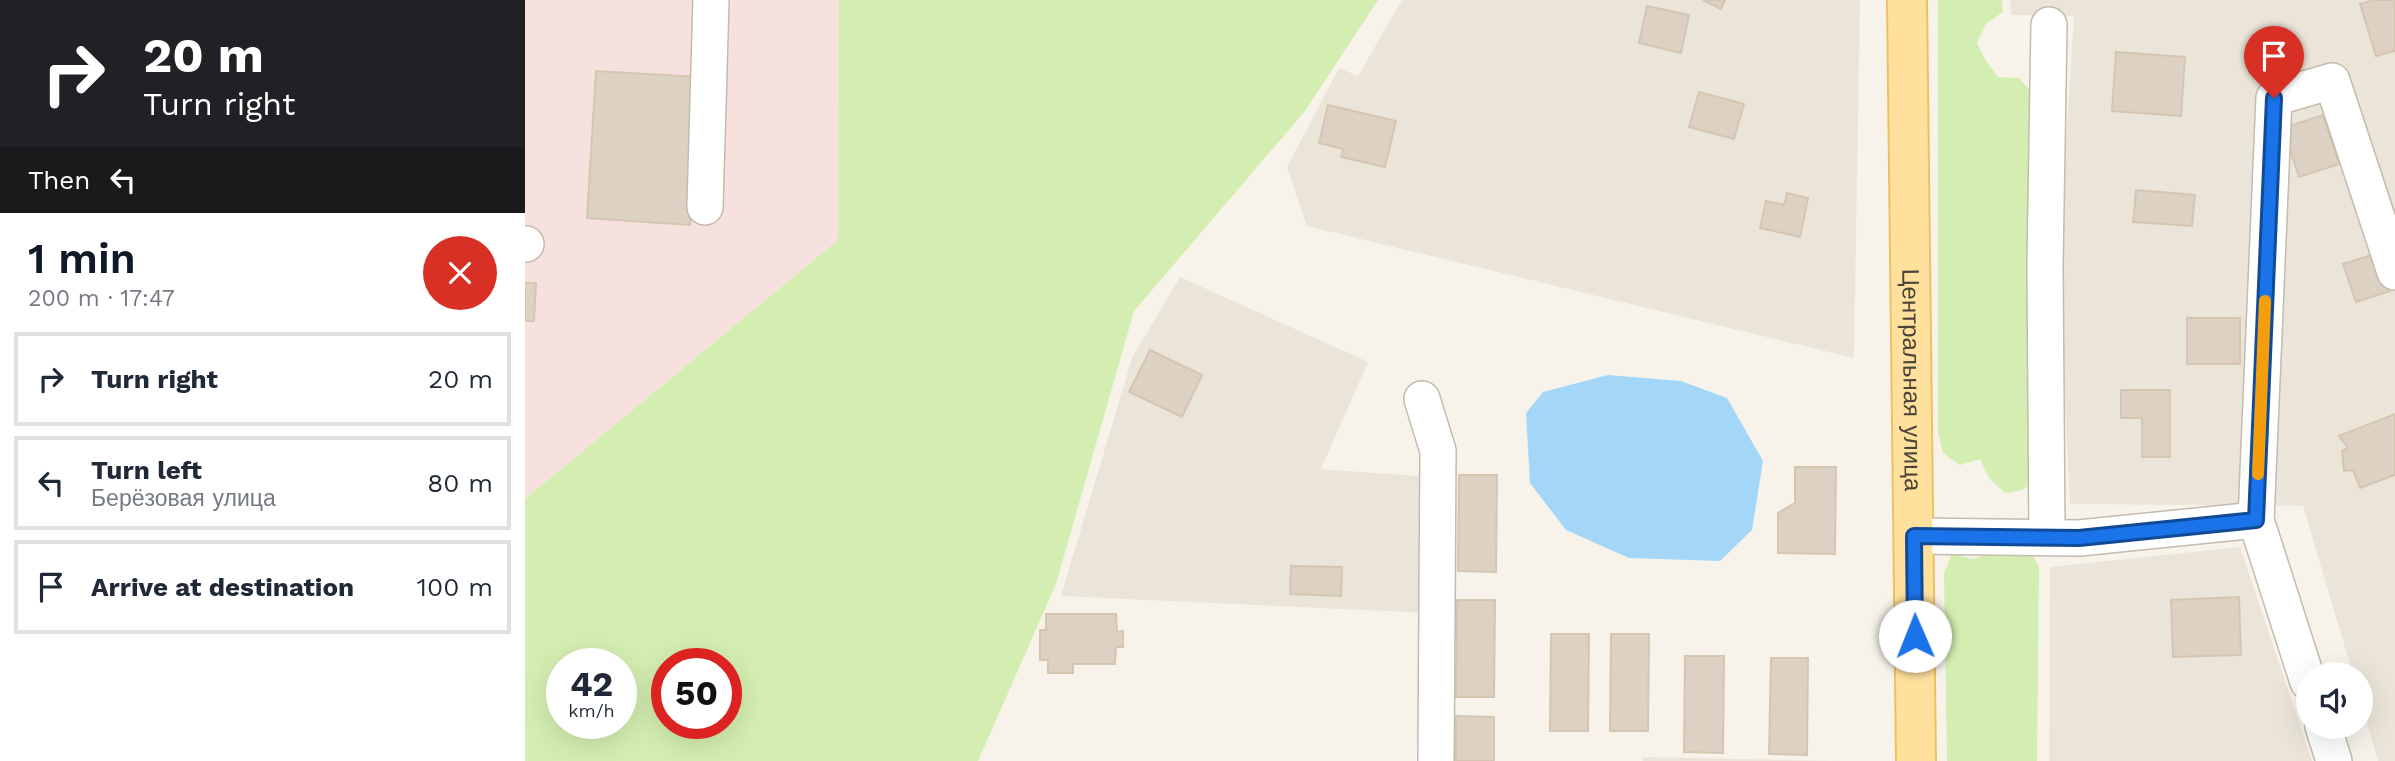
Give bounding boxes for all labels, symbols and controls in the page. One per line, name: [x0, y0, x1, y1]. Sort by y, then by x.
text: 20 m: [143, 26, 264, 84]
pin: [2244, 26, 2304, 98]
icon: right: [28, 28, 119, 119]
icon: arrive: [2255, 37, 2293, 75]
text: Turn right: [143, 85, 295, 123]
icon: left: [104, 161, 142, 199]
text: Then: [28, 165, 90, 195]
text: 1 min: [28, 234, 136, 283]
button: close: [423, 236, 497, 310]
street label: Центральная улица: [1896, 269, 1927, 492]
text: 200 m · 17:47: [28, 285, 175, 312]
icon: right: [32, 360, 70, 398]
text: Turn right: [91, 364, 218, 394]
text: 20 m: [428, 364, 493, 394]
text: Turn left: [91, 455, 202, 485]
icon: left: [32, 464, 70, 502]
text: 80 m: [427, 468, 493, 498]
text: Берёзовая улица: [91, 485, 276, 512]
icon: arrive: [32, 568, 70, 606]
text: Arrive at destination: [91, 572, 354, 602]
text: 100 m: [417, 572, 493, 602]
position arrow: [1878, 599, 1952, 673]
speed limit sign: 50: [651, 648, 742, 739]
map controls: [2296, 662, 2373, 739]
button: sound: [2296, 662, 2373, 739]
text: 42: [570, 663, 613, 705]
text: km/h: [568, 700, 615, 721]

